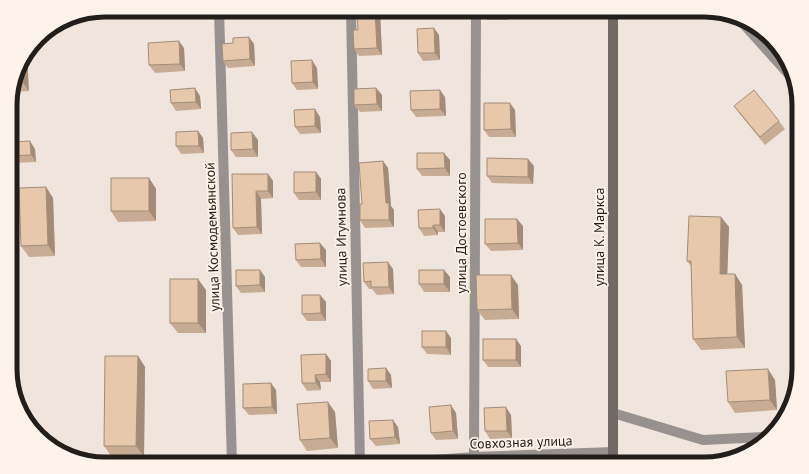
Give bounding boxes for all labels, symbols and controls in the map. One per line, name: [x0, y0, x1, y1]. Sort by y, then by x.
street label: улица Космодемьянской: [200, 162, 224, 312]
street label: улица Достоевского: [452, 172, 470, 294]
street label: улица Игумнова: [331, 187, 351, 286]
street label: улица К. Маркса: [590, 187, 608, 286]
street label: Совхозная улица: [469, 431, 573, 453]

